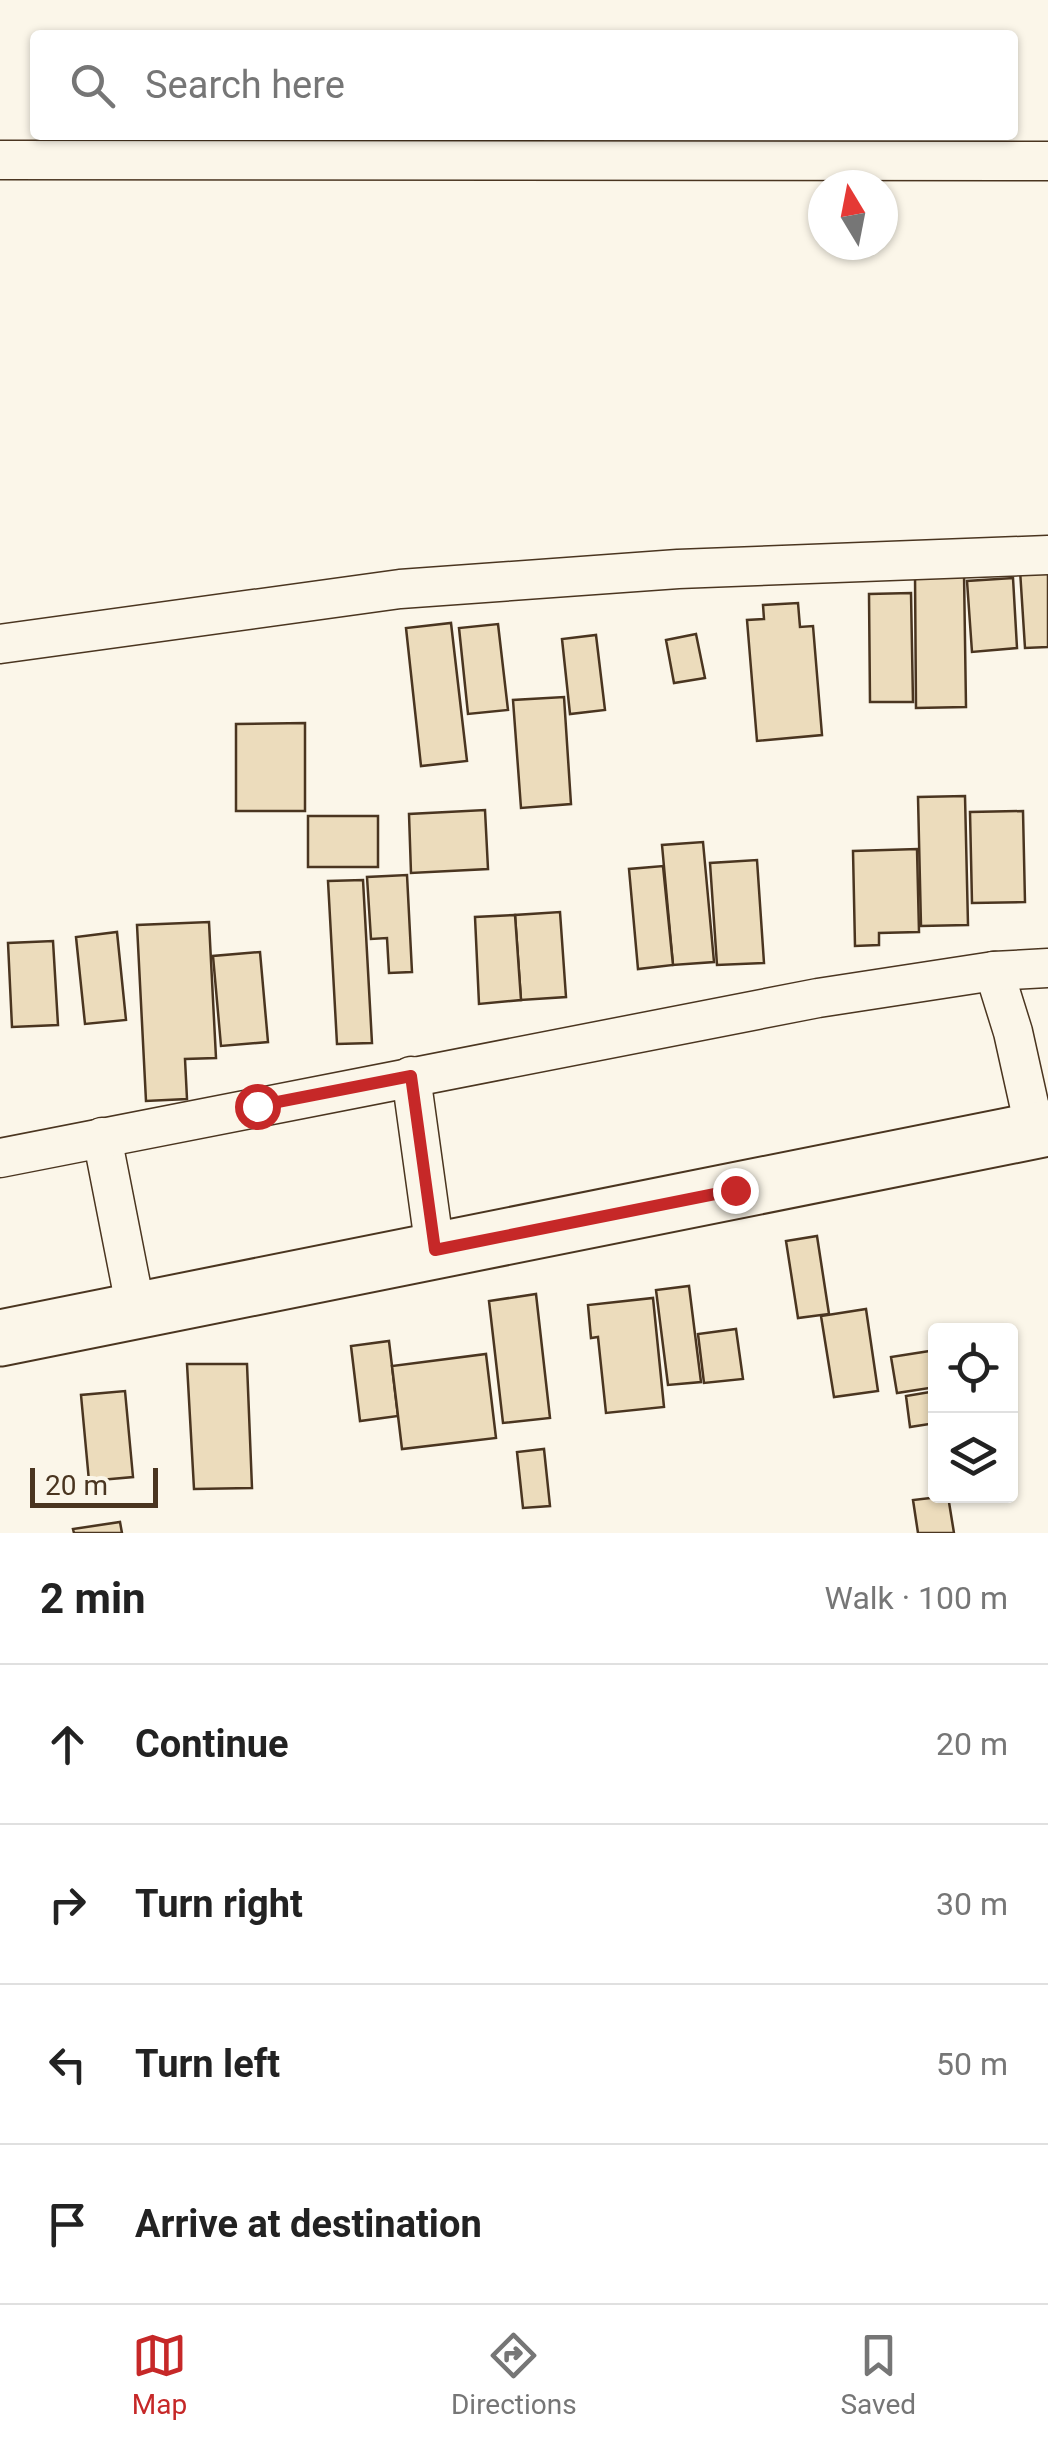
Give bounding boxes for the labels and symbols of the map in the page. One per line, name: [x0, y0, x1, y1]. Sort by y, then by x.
north arrow: [808, 170, 898, 260]
route start: [235, 1084, 281, 1130]
route end: [713, 1168, 759, 1214]
scale bar: [30, 1463, 158, 1508]

